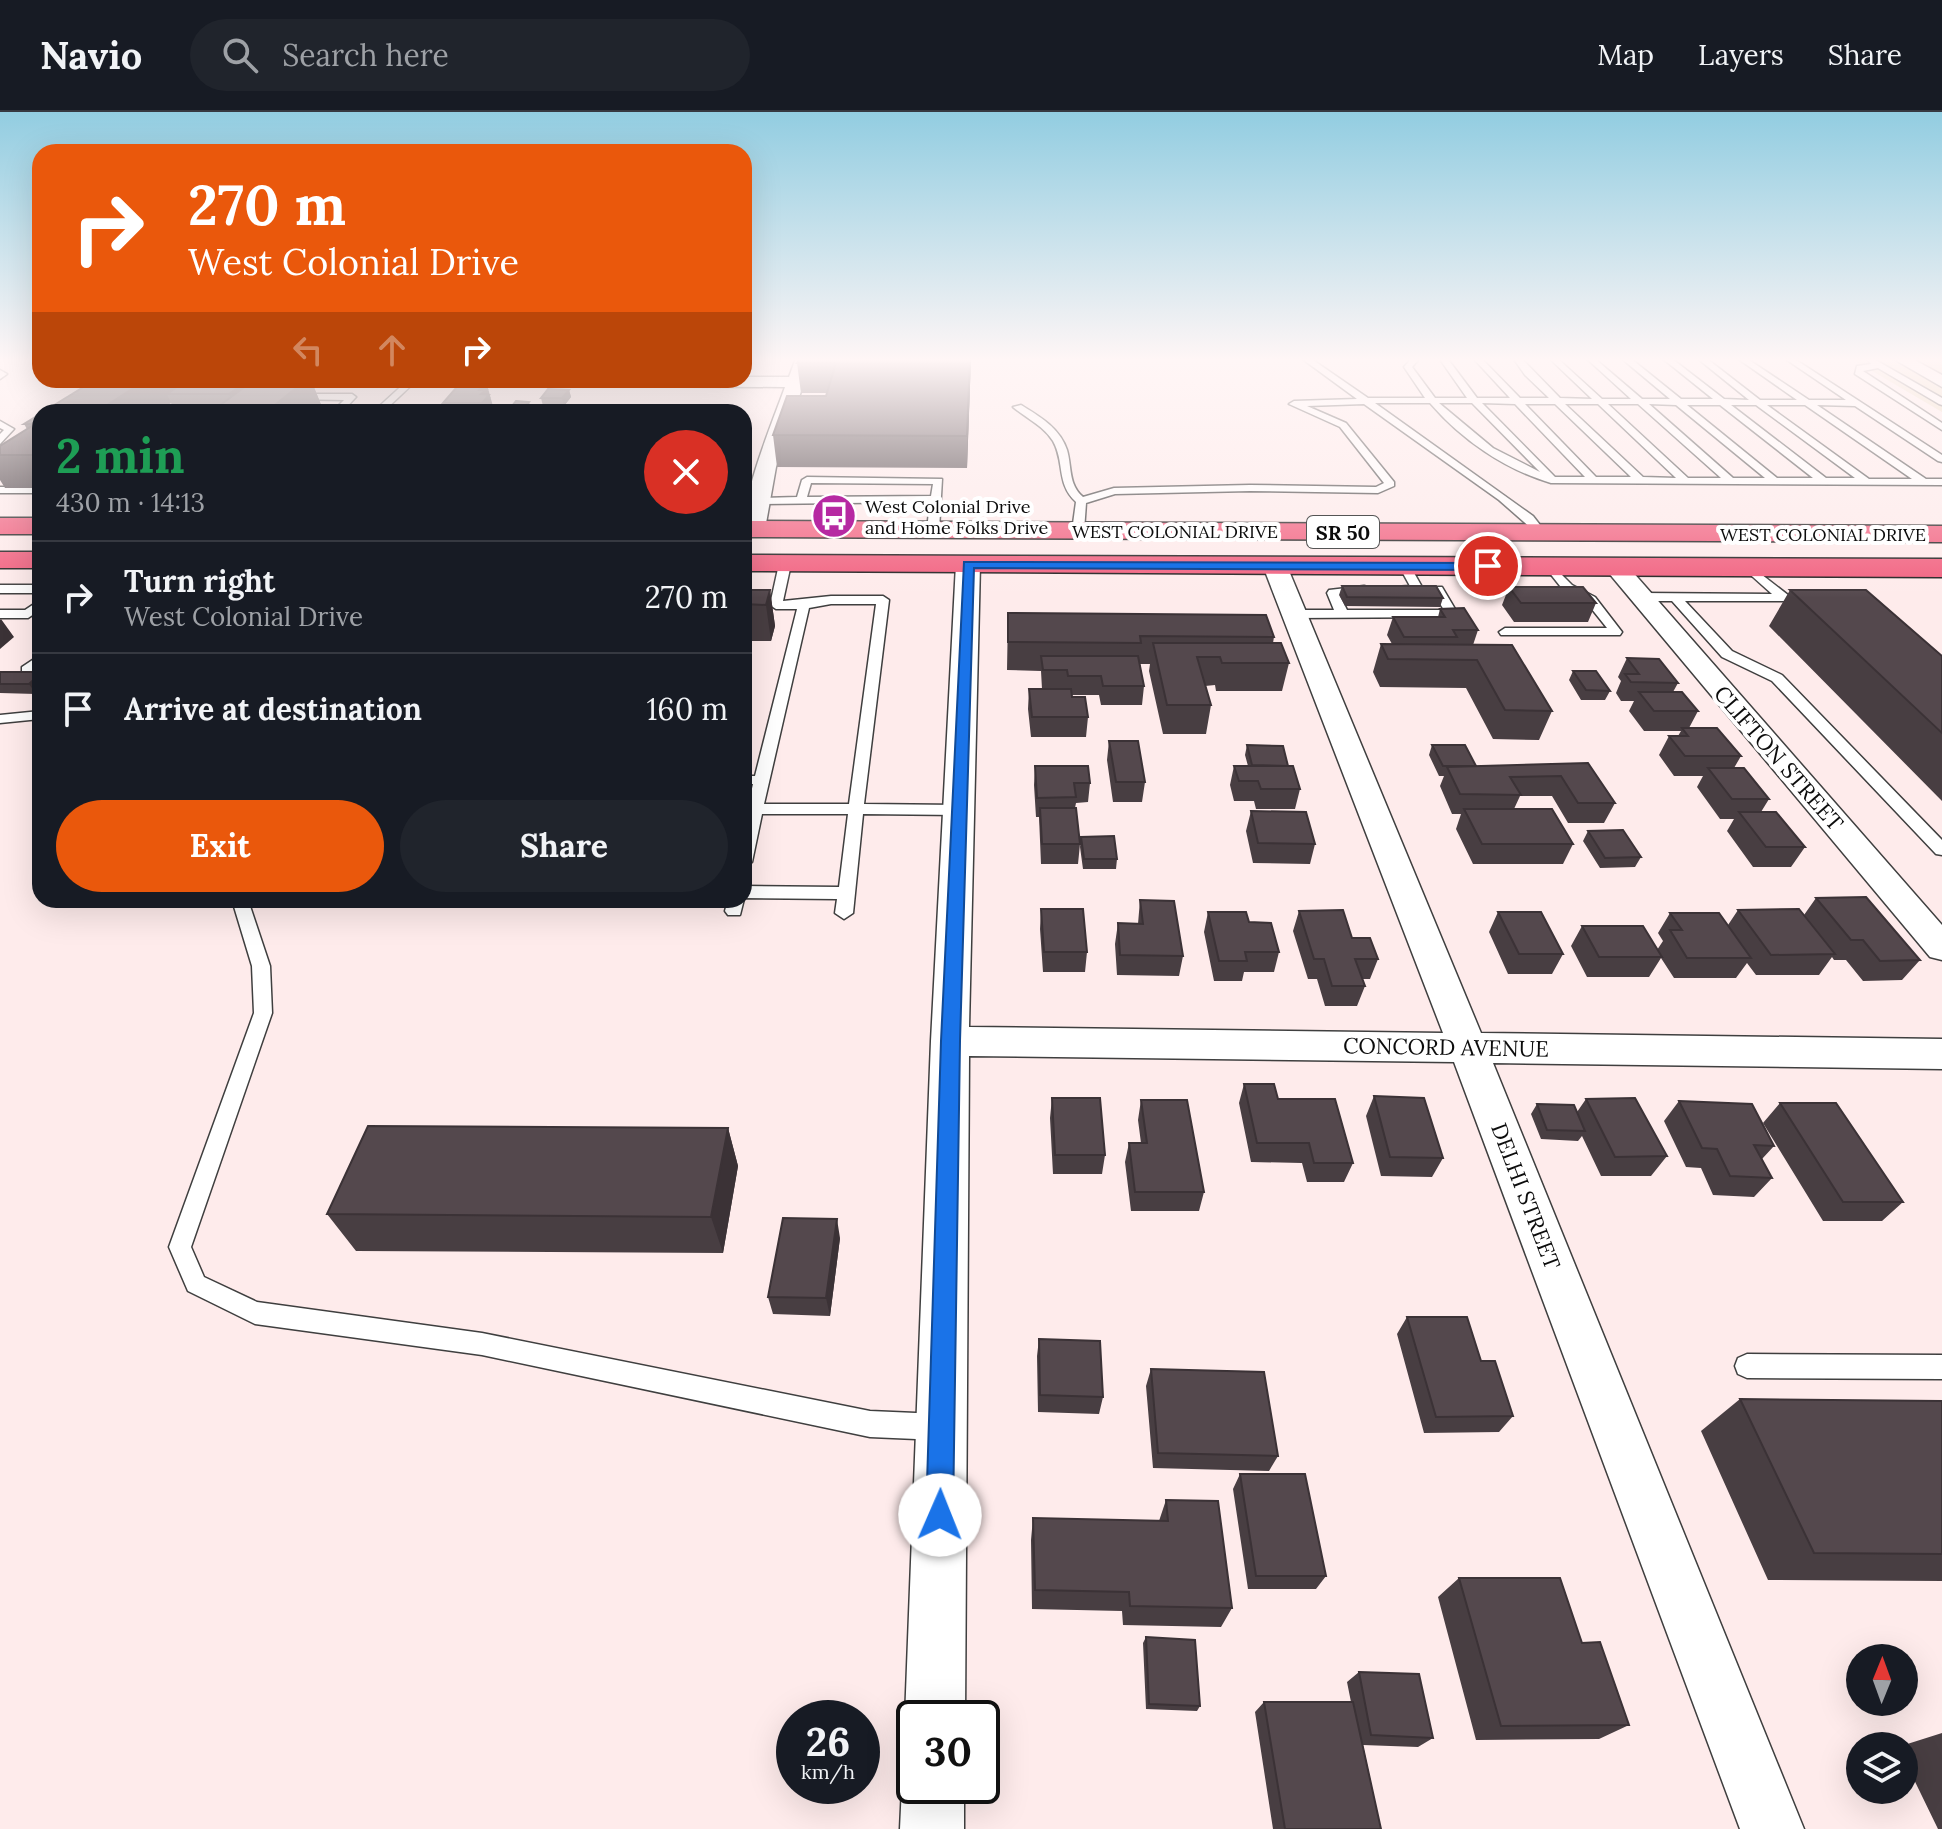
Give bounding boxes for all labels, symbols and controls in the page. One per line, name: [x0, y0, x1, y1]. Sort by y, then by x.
search box: [190, 19, 750, 91]
text: Navio: [40, 31, 142, 79]
icon: search: [218, 33, 262, 77]
text: Search here: [282, 36, 449, 74]
text: Map: [1597, 37, 1654, 73]
text: Layers: [1698, 37, 1784, 73]
text: Share: [1828, 37, 1902, 73]
text: 270 m: [188, 169, 346, 240]
icon: right: [56, 176, 160, 280]
text: West Colonial Drive: [188, 239, 519, 285]
icon: left: [286, 328, 330, 372]
icon: ahead: [370, 328, 414, 372]
icon: right: [454, 328, 498, 372]
text: 2 min: [56, 425, 185, 486]
button: close: [644, 430, 728, 514]
text: 430 m · 14:13: [56, 486, 205, 519]
bus stop icon: West Colonial Drive and Home Folks Drive: [810, 492, 858, 540]
place label: West Colonial Drive and Home Folks Drive: [865, 495, 1048, 539]
road number: SR 50: [1307, 516, 1379, 548]
street label: WEST COLONIAL DRIVE: [1072, 520, 1278, 543]
street label: WEST COLONIAL DRIVE: [1720, 523, 1926, 546]
pin: [1454, 532, 1522, 600]
icon: arrive: [1466, 544, 1510, 588]
text: Turn right: [124, 562, 275, 600]
icon: right: [56, 575, 100, 619]
text: 270 m: [645, 578, 728, 616]
text: West Colonial Drive: [124, 600, 363, 633]
street label: CLIFTON STREET: [1708, 680, 1850, 836]
icon: arrive: [56, 687, 100, 731]
text: Arrive at destination: [124, 690, 422, 728]
text: 160 m: [646, 690, 728, 728]
button: Exit: [56, 800, 384, 892]
button: Share: [400, 800, 728, 892]
street label: CONCORD AVENUE: [1343, 1031, 1549, 1063]
street label: DELHI STREET: [1485, 1119, 1567, 1273]
position arrow: [898, 1473, 982, 1557]
north arrow: [1846, 1644, 1918, 1716]
map controls: [1846, 1644, 1918, 1804]
speed limit sign: 30: [896, 1700, 1000, 1804]
text: 26: [806, 1716, 850, 1767]
button: layers: [1846, 1732, 1918, 1804]
text: km/h: [801, 1759, 855, 1784]

